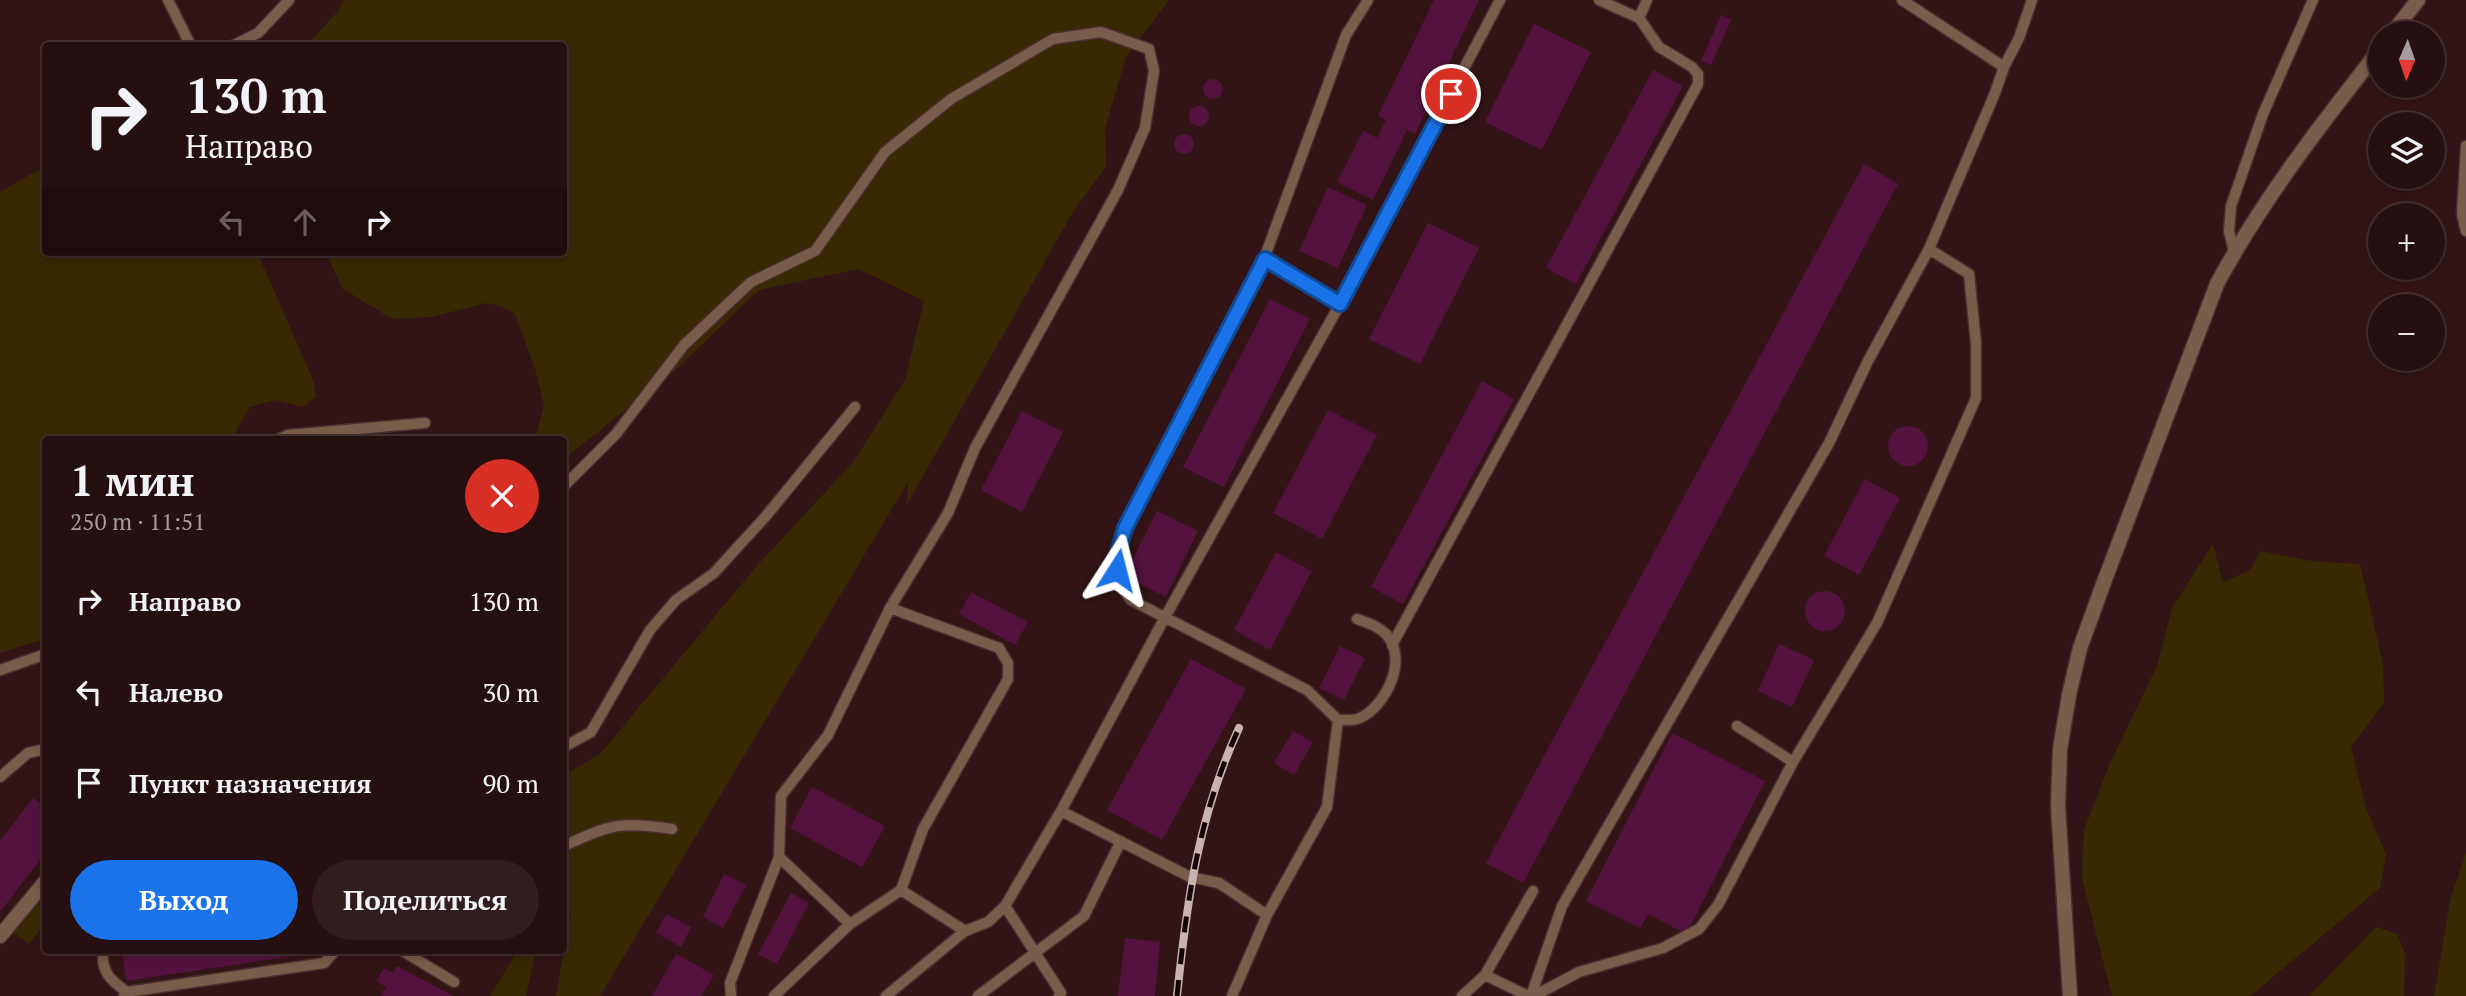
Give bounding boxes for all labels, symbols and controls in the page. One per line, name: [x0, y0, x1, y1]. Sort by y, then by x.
north arrow: [2368, 21, 2445, 98]
map controls: [2368, 21, 2445, 371]
text: 130 m: [185, 62, 327, 127]
pin: [1421, 64, 1481, 124]
icon: right: [70, 70, 161, 161]
icon: arrive: [1432, 75, 1470, 113]
button: layers: [2368, 112, 2445, 189]
text: Направо: [185, 125, 313, 167]
icon: left: [213, 203, 251, 241]
icon: ahead: [286, 203, 324, 241]
icon: right: [359, 203, 397, 241]
button: +: [2368, 203, 2445, 280]
button: −: [2368, 294, 2445, 371]
text: 1 мин: [70, 452, 195, 508]
button: close: [465, 459, 539, 533]
text: 250 m · 11:51: [70, 506, 205, 537]
position arrow: [1080, 533, 1154, 607]
icon: right: [70, 582, 108, 620]
text: Направо: [129, 584, 241, 618]
text: 130 m: [469, 584, 539, 618]
icon: left: [70, 673, 108, 711]
text: Налево: [129, 675, 223, 709]
text: 30 m: [483, 675, 539, 709]
icon: arrive: [70, 764, 108, 802]
text: Пункт назначения: [129, 766, 372, 800]
text: 90 m: [483, 766, 539, 800]
button: Выход: [70, 860, 298, 940]
button: Поделиться: [312, 860, 539, 940]

